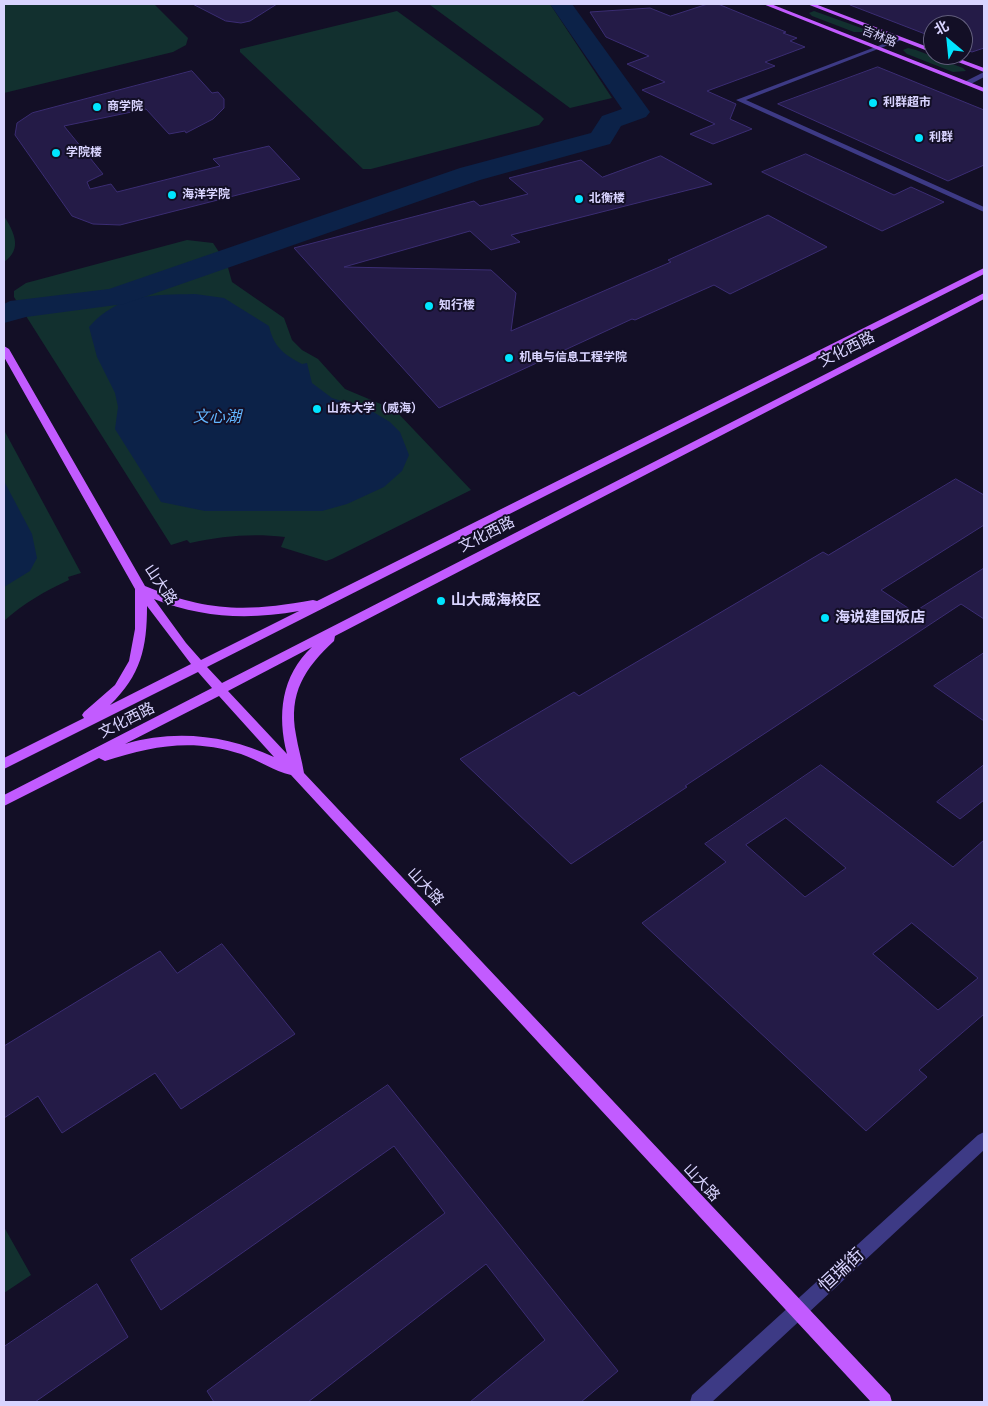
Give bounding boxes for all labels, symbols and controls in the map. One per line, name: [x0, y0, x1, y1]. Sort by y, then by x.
north arrow: [923, 15, 973, 65]
text: 北: [931, 17, 951, 38]
street label: 吉林路: [860, 24, 898, 50]
place label: 利群超市: [883, 96, 931, 110]
marker: 利群超市: [867, 97, 879, 109]
place label: 商学院: [107, 100, 143, 114]
marker: 商学院: [91, 101, 103, 113]
place label: 利群: [929, 131, 953, 145]
marker: 利群: [913, 132, 925, 144]
place label: 学院楼: [66, 146, 102, 160]
marker: 学院楼: [50, 147, 62, 159]
place label: 海洋学院: [182, 188, 230, 202]
marker: 海洋学院: [166, 189, 178, 201]
place label: 北衡楼: [589, 192, 625, 206]
marker: 北衡楼: [573, 193, 585, 205]
place label: 知行楼: [439, 299, 475, 313]
marker: 知行楼: [423, 300, 435, 312]
street label: 文化西路: [816, 328, 878, 372]
place label: 机电与信息工程学院: [519, 351, 627, 365]
marker: 机电与信息工程学院: [503, 352, 515, 364]
place label: 山东大学（威海）: [327, 402, 423, 416]
marker: 山东大学（威海）: [311, 403, 323, 415]
water label: 文心湖: [193, 408, 241, 428]
street label: 文化西路: [456, 513, 518, 557]
street label: 山大路: [140, 561, 180, 609]
place label: 山大威海校区: [451, 592, 541, 610]
marker: 山大威海校区: [435, 595, 447, 607]
place label: 海说建国饭店: [835, 609, 925, 627]
marker: 海说建国饭店: [819, 612, 831, 624]
street label: 文化西路: [96, 699, 158, 743]
street label: 山大路: [403, 864, 447, 910]
street label: 山大路: [679, 1160, 723, 1206]
street label: 恒瑞街: [815, 1245, 869, 1297]

